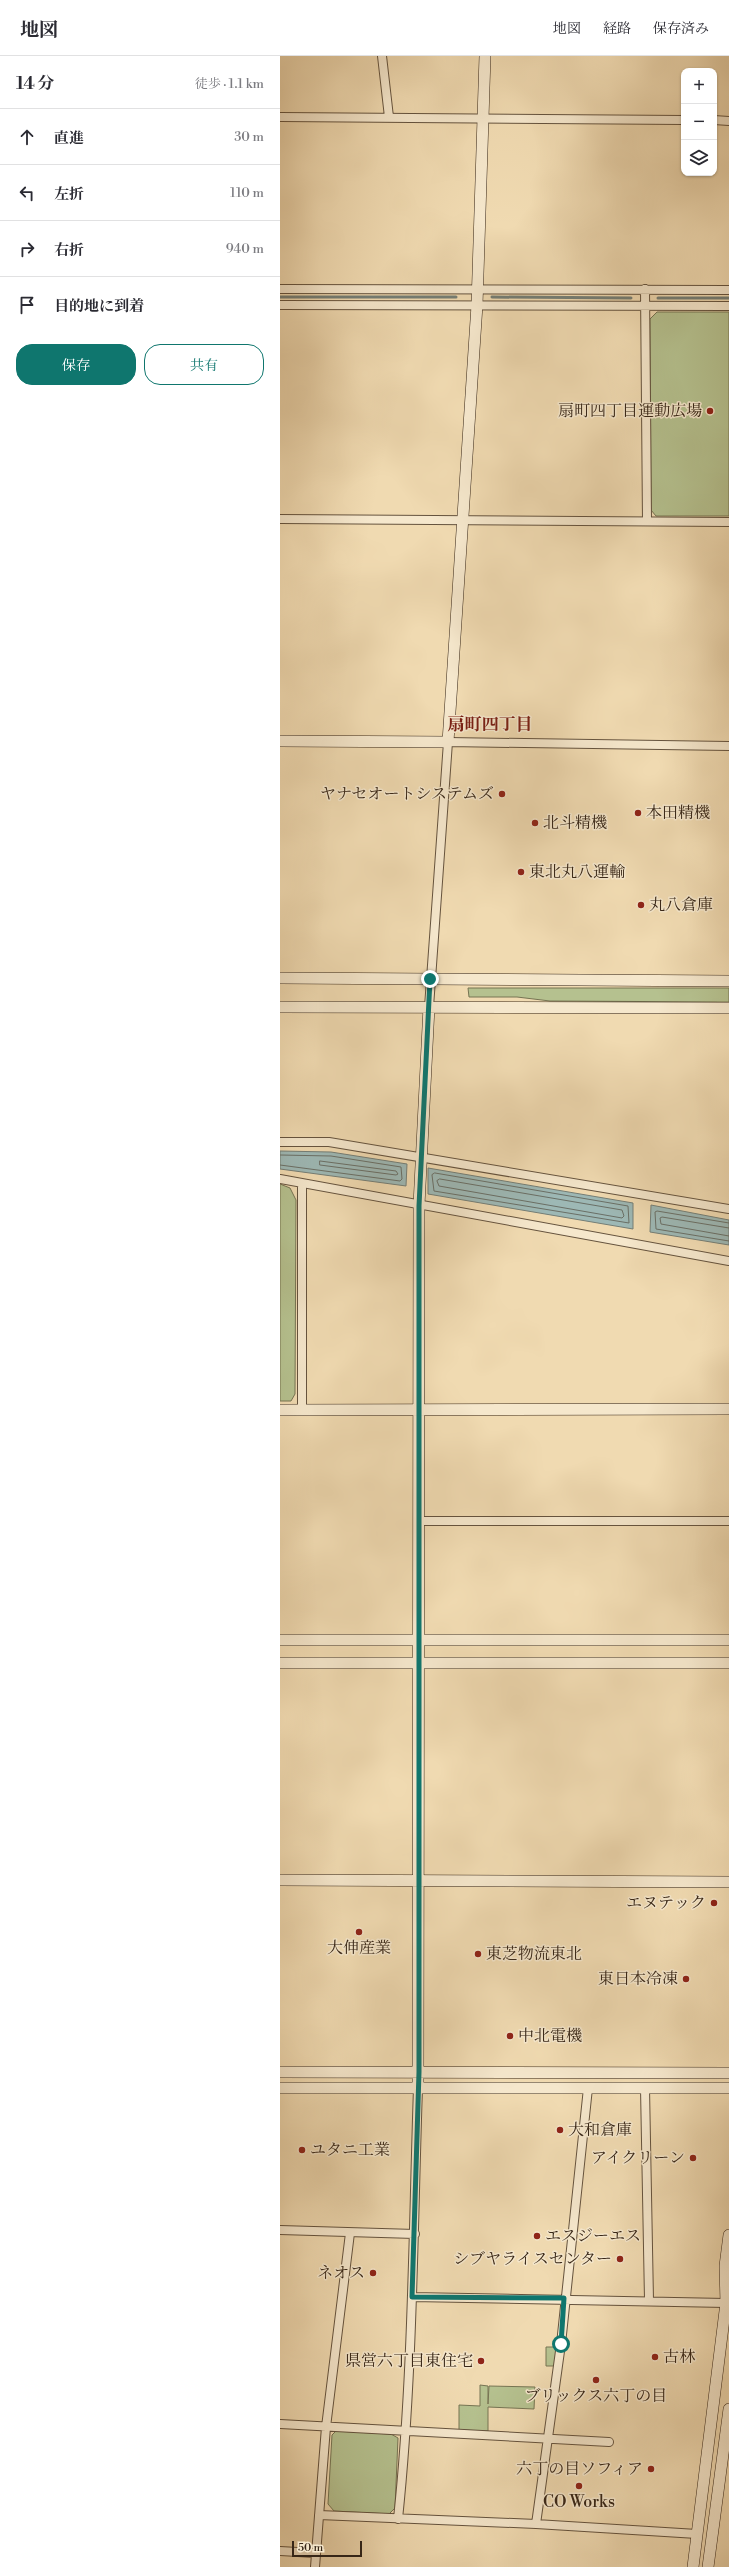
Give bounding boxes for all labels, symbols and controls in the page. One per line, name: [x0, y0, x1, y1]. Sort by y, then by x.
text: 地図: [20, 18, 58, 42]
text: 地図: [553, 20, 581, 38]
text: 経路: [603, 20, 631, 38]
text: 保存済み: [653, 20, 709, 38]
map controls: [681, 68, 717, 176]
button: +: [681, 68, 717, 104]
text: 14 分: [16, 73, 55, 95]
text: 徒歩 · 1.1 km: [195, 76, 264, 92]
button: −: [681, 104, 717, 140]
icon: ahead: [16, 126, 38, 148]
text: 直進: [54, 129, 84, 148]
text: 30 m: [234, 129, 264, 145]
button: layers: [681, 140, 717, 176]
icon: left: [16, 182, 38, 204]
text: 左折: [54, 185, 84, 204]
text: 110 m: [230, 185, 264, 201]
icon: right: [16, 238, 38, 260]
text: 右折: [54, 241, 84, 260]
text: 940 m: [226, 241, 264, 257]
icon: arrive: [16, 294, 38, 316]
text: 目的地に到着: [54, 297, 144, 316]
button: 保存: [16, 344, 136, 385]
button: 共有: [144, 344, 264, 385]
place label: 扇町四丁目運動広場: [558, 401, 702, 421]
marker: 扇町四丁目運動広場: [705, 406, 715, 416]
district label: 扇町四丁目: [448, 714, 533, 736]
place label: ヤナセオートシステムズ: [320, 784, 494, 804]
marker: ヤナセオートシステムズ: [497, 789, 507, 799]
place label: 本田精機: [646, 803, 710, 823]
marker: 本田精機: [633, 808, 643, 818]
place label: 北斗精機: [543, 813, 607, 833]
marker: 北斗精機: [530, 818, 540, 828]
place label: 東北丸八運輸: [529, 862, 625, 882]
marker: 東北丸八運輸: [516, 867, 526, 877]
place label: 丸八倉庫: [649, 895, 713, 915]
marker: 丸八倉庫: [636, 900, 646, 910]
route end: [421, 970, 439, 988]
place label: エヌテック: [626, 1893, 706, 1913]
marker: エヌテック: [709, 1898, 719, 1908]
marker: 大伸産業: [354, 1927, 364, 1937]
place label: 大伸産業: [327, 1938, 391, 1958]
place label: 東芝物流東北: [486, 1944, 582, 1964]
marker: 東芝物流東北: [473, 1949, 483, 1959]
place label: 東日本冷凍: [598, 1969, 678, 1989]
marker: 東日本冷凍: [681, 1974, 691, 1984]
place label: 中北電機: [518, 2026, 582, 2046]
marker: 中北電機: [505, 2031, 515, 2041]
place label: 大和倉庫: [568, 2120, 632, 2140]
marker: 大和倉庫: [555, 2125, 565, 2135]
place label: ユタニ工業: [310, 2140, 390, 2160]
marker: ユタニ工業: [297, 2145, 307, 2155]
place label: アイクリーン: [591, 2148, 685, 2168]
marker: アイクリーン: [688, 2153, 698, 2163]
place label: エスジーエス: [545, 2226, 641, 2246]
marker: エスジーエス: [532, 2231, 542, 2241]
place label: シブヤライスセンター: [453, 2249, 612, 2269]
marker: シブヤライスセンター: [615, 2254, 625, 2264]
place label: ネオス: [317, 2263, 365, 2283]
marker: ネオス: [368, 2268, 378, 2278]
route start: [552, 2335, 570, 2353]
place label: 古林: [663, 2347, 696, 2367]
place label: 県営六丁目東住宅: [345, 2351, 473, 2371]
marker: 古林: [650, 2352, 660, 2362]
marker: 県営六丁目東住宅: [476, 2356, 486, 2366]
marker: ブリックス六丁の目: [591, 2375, 601, 2385]
place label: ブリックス六丁の目: [525, 2386, 667, 2406]
place label: 六丁の目ソフィア: [516, 2459, 643, 2479]
marker: 六丁の目ソフィア: [646, 2464, 656, 2474]
marker: CO Works: [574, 2481, 584, 2491]
place label: CO Works: [543, 2492, 615, 2512]
scale bar: [292, 2539, 362, 2558]
text: 50 m: [298, 2541, 323, 2555]

